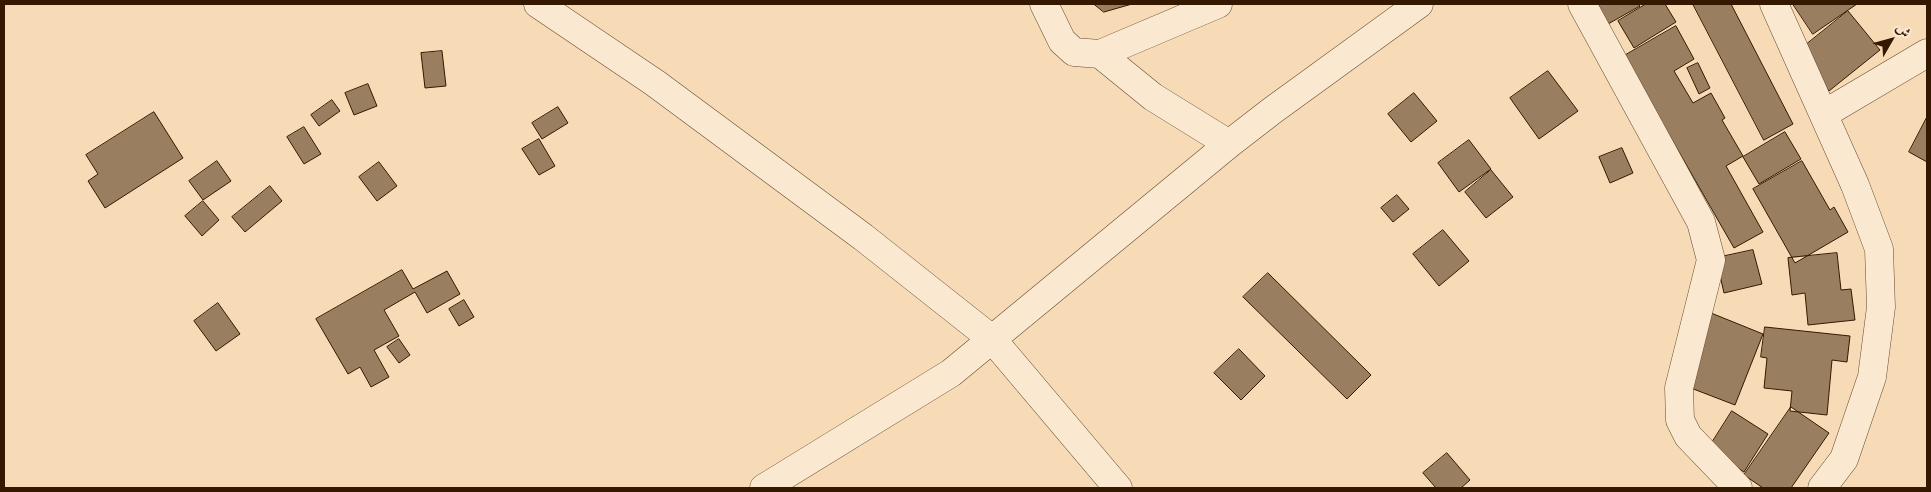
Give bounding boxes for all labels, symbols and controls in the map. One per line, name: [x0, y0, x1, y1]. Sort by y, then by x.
north arrow: [1866, 15, 1916, 65]
text: ش: [1893, 21, 1913, 41]

